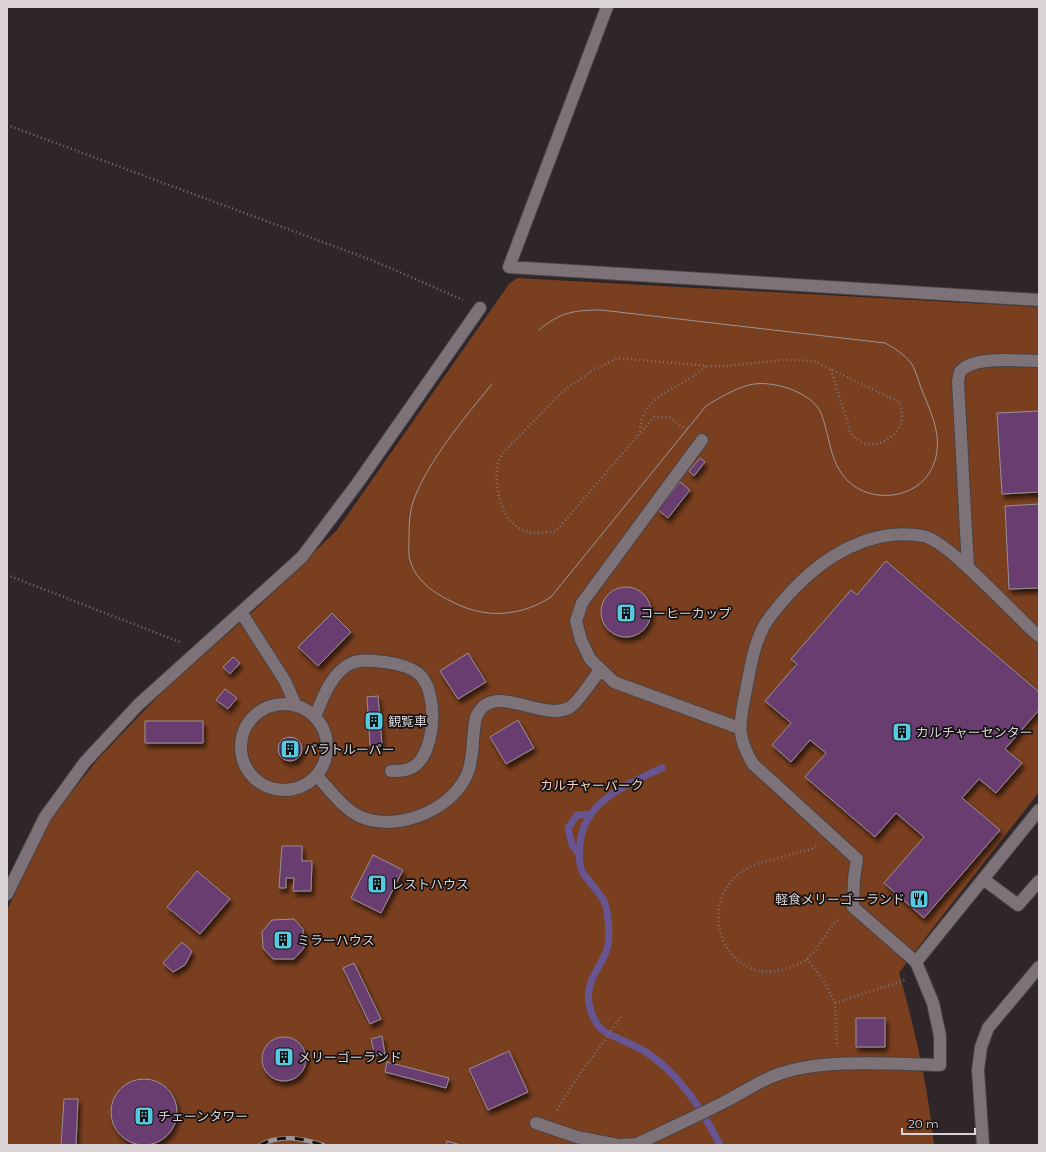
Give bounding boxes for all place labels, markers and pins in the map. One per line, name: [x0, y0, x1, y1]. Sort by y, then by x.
building icon: コーヒーカップ: [615, 602, 637, 624]
place label: コーヒーカップ: [640, 605, 731, 621]
building icon: 観覧車: [363, 710, 385, 732]
place label: 観覧車: [388, 713, 427, 729]
building icon: カルチャーセンター: [891, 721, 913, 743]
place label: カルチャーセンター: [916, 724, 1033, 740]
building icon: パラトルーパー: [279, 738, 301, 760]
place label: パラトルーパー: [304, 741, 395, 757]
building icon: レストハウス: [366, 873, 388, 895]
place label: レストハウス: [391, 876, 469, 892]
restaurant icon: 軽食メリーゴーランド: [908, 888, 930, 910]
place label: 軽食メリーゴーランド: [775, 891, 905, 907]
building icon: ミラーハウス: [272, 929, 294, 951]
place label: ミラーハウス: [297, 932, 375, 948]
building icon: メリーゴーランド: [273, 1046, 295, 1068]
place label: メリーゴーランド: [298, 1049, 402, 1065]
building icon: チェーンタワー: [133, 1105, 155, 1127]
place label: チェーンタワー: [158, 1108, 248, 1124]

